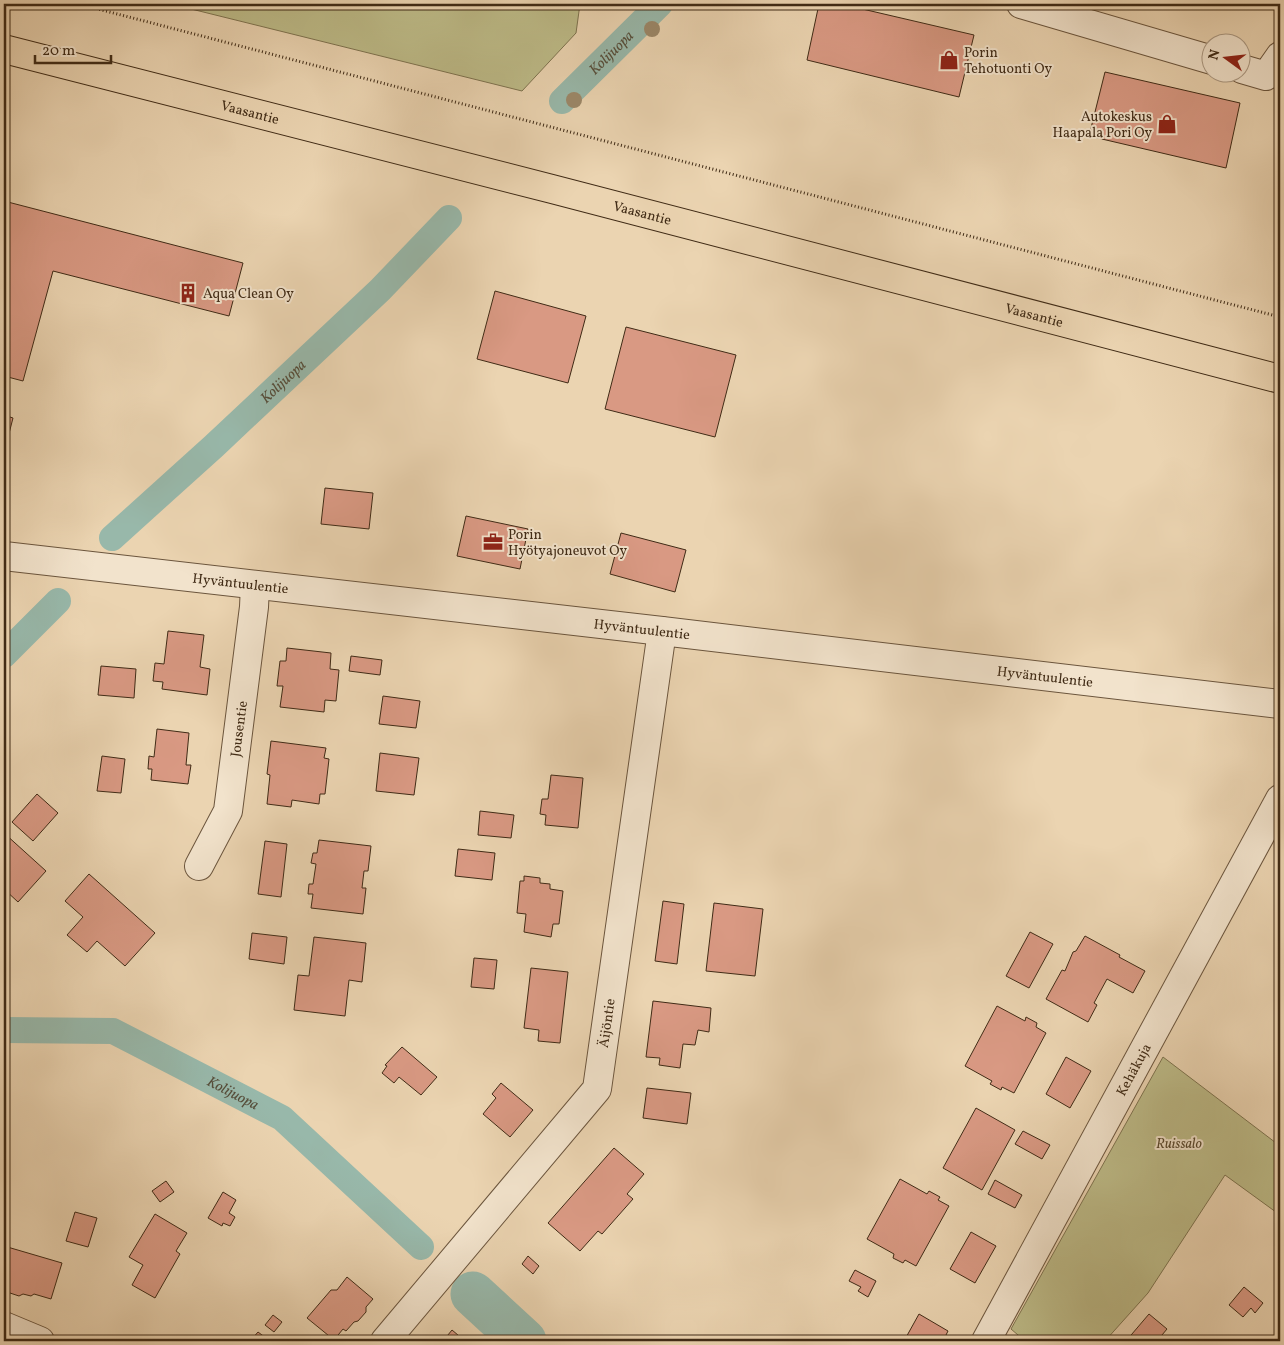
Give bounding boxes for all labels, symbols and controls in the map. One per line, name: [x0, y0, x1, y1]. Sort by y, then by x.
water label: Kolijuopa: [585, 26, 639, 81]
scale bar: [35, 32, 111, 64]
north arrow: [1202, 32, 1252, 82]
text: 20 m: [42, 41, 75, 62]
place label: Porin Tehotuonti Oy: [964, 44, 1052, 79]
text: N: [1204, 48, 1225, 62]
shop icon: Porin Tehotuonti Oy: [938, 49, 960, 71]
street label: Vaasantie: [219, 97, 281, 130]
place label: Autokeskus Haapala Pori Oy: [1053, 108, 1152, 143]
shop icon: Autokeskus Haapala Pori Oy: [1156, 113, 1178, 135]
street label: Vaasantie: [611, 197, 674, 231]
building icon: Aqua Clean Oy: [177, 282, 199, 304]
place label: Aqua Clean Oy: [203, 285, 294, 304]
street label: Vaasantie: [1003, 300, 1065, 333]
water label: Kolijuopa: [257, 356, 311, 409]
place label: Porin Hyötyajoneuvot Oy: [508, 526, 627, 561]
office icon: Porin Hyötyajoneuvot Oy: [482, 531, 504, 553]
street label: Hyväntuulentie: [191, 570, 290, 599]
street label: Hyväntuulentie: [593, 615, 691, 645]
street label: Hyväntuulentie: [996, 663, 1094, 693]
street label: Jousentie: [227, 699, 253, 758]
street label: Äijöntie: [595, 997, 621, 1049]
street label: Kehäkuja: [1113, 1040, 1157, 1100]
water label: Kolijuopa: [203, 1072, 262, 1116]
park label: Ruissalo: [1156, 1135, 1203, 1154]

